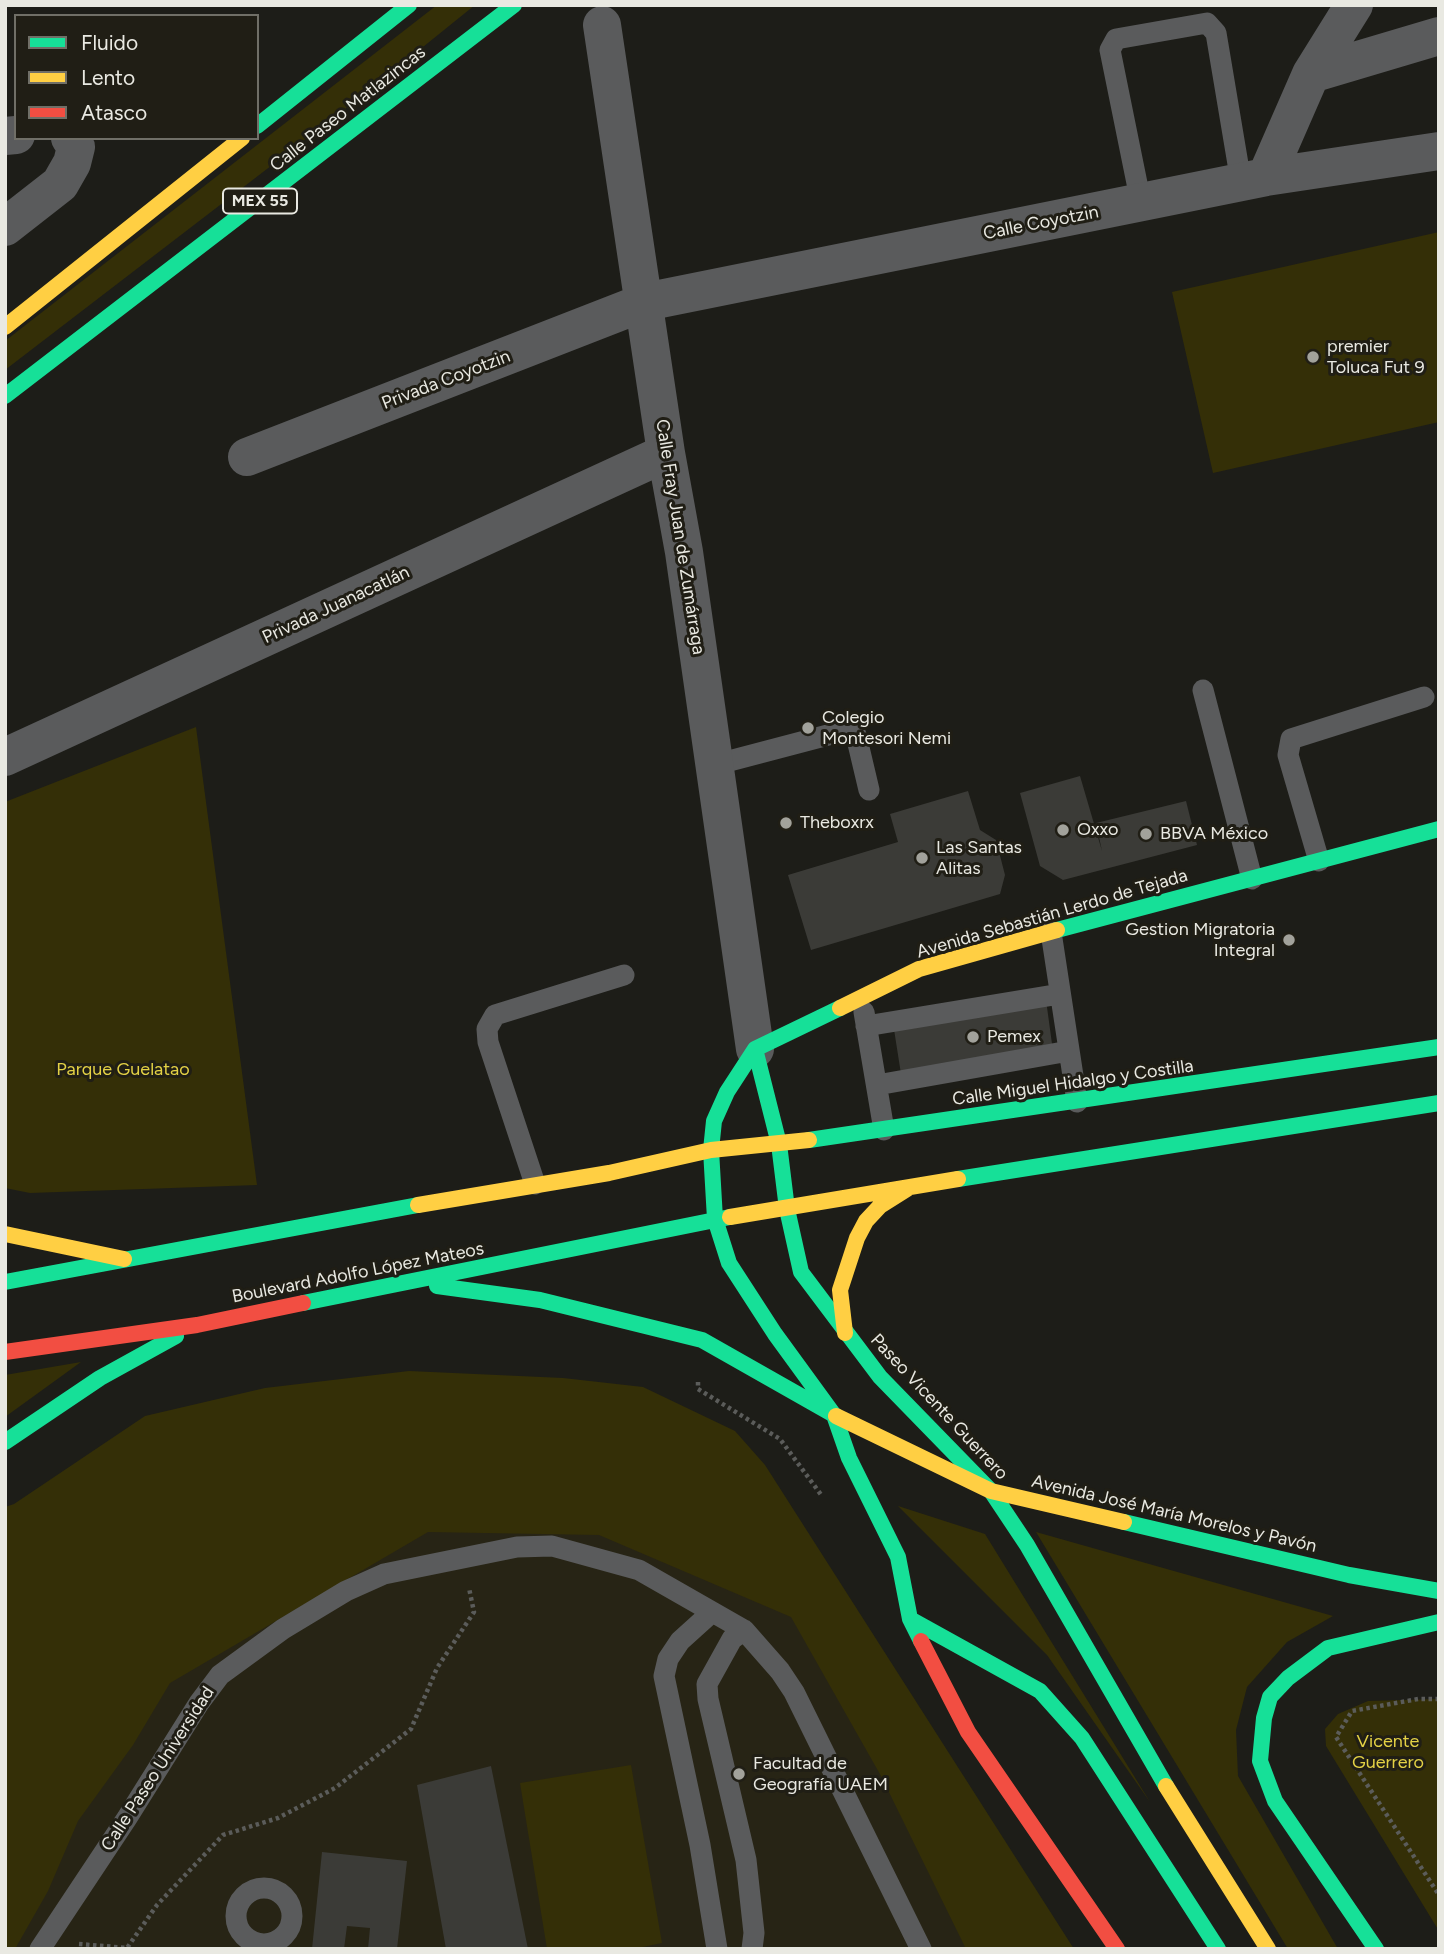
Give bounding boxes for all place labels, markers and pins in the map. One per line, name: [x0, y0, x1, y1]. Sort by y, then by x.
place label: premier Toluca Fut 9: [1327, 336, 1425, 378]
marker: premier Toluca Fut 9: [1305, 349, 1321, 365]
place label: Colegio Montesori Nemi: [822, 707, 951, 750]
marker: Colegio Montesori Nemi: [800, 720, 816, 736]
place label: Theboxrx: [800, 812, 874, 834]
marker: Theboxrx: [778, 815, 794, 831]
place label: Oxxo: [1077, 819, 1118, 841]
marker: Oxxo: [1055, 822, 1071, 838]
place label: BBVA México: [1160, 823, 1268, 845]
marker: BBVA México: [1138, 826, 1154, 842]
place label: Las Santas Alitas: [936, 837, 1022, 880]
marker: Las Santas Alitas: [914, 850, 930, 866]
place label: Gestion Migratoria Integral: [1125, 919, 1275, 962]
marker: Gestion Migratoria Integral: [1281, 932, 1297, 948]
place label: Pemex: [987, 1026, 1041, 1048]
marker: Pemex: [965, 1029, 981, 1045]
place label: Facultad de Geografía UAEM: [753, 1753, 888, 1796]
marker: Facultad de Geografía UAEM: [731, 1766, 747, 1782]

